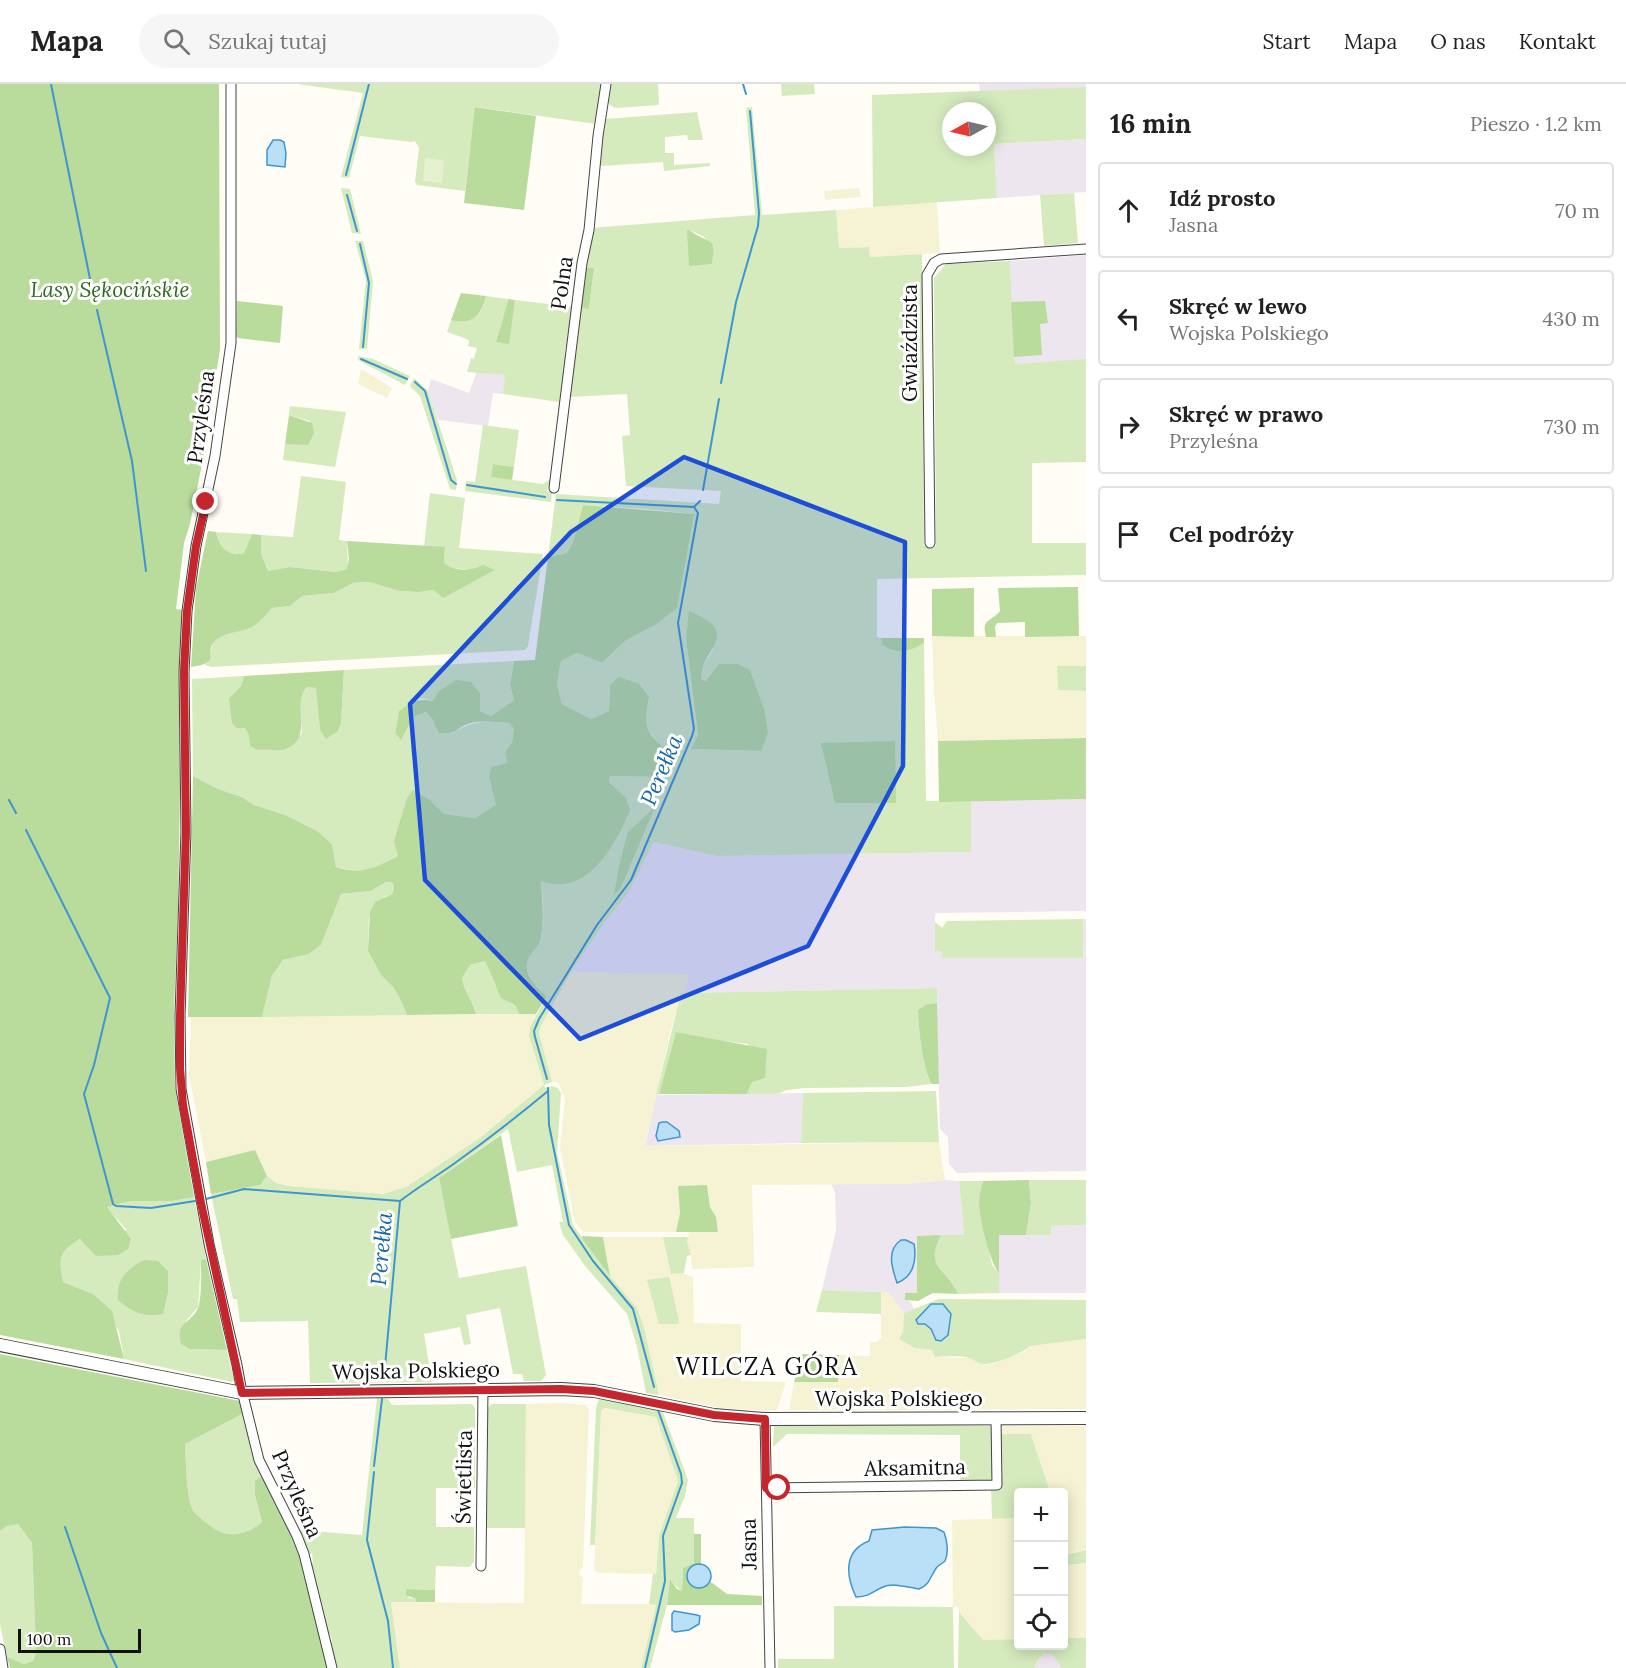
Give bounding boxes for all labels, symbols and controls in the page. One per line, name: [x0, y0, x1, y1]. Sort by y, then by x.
search box: [139, 14, 559, 68]
text: Mapa: [30, 23, 103, 59]
icon: search: [160, 25, 193, 58]
text: Szukaj tutaj: [208, 27, 327, 55]
text: Start: [1263, 28, 1311, 55]
text: Mapa: [1344, 28, 1397, 55]
text: O nas: [1430, 28, 1486, 55]
text: Kontakt: [1519, 28, 1596, 55]
north arrow: [942, 102, 996, 156]
text: 16 min: [1110, 107, 1191, 140]
text: Pieszo · 1.2 km: [1470, 111, 1602, 136]
text: Idź prosto: [1169, 184, 1275, 212]
icon: ahead: [1112, 194, 1145, 227]
text: 70 m: [1555, 198, 1600, 223]
text: Jasna: [1169, 212, 1218, 237]
street label: Polna: [544, 254, 579, 312]
park label: Lasy Sękocińskie: [31, 276, 190, 303]
street label: Gwiaździsta: [896, 284, 923, 402]
text: Skręć w lewo: [1169, 292, 1307, 320]
icon: left: [1112, 302, 1145, 335]
text: 430 m: [1542, 306, 1600, 331]
text: Wojska Polskiego: [1169, 320, 1329, 345]
street label: Przyleśna: [181, 368, 220, 465]
text: Skręć w prawo: [1169, 400, 1323, 428]
icon: right: [1112, 410, 1145, 443]
text: 730 m: [1544, 414, 1600, 439]
text: Przyleśna: [1169, 428, 1258, 453]
route end: [192, 488, 218, 514]
icon: arrive: [1112, 518, 1145, 551]
text: Cel podróży: [1169, 520, 1294, 548]
water label: Perełka: [634, 730, 689, 809]
water label: Perełka: [364, 1210, 398, 1287]
district label: WILCZA GÓRA: [676, 1351, 858, 1382]
street label: Wojska Polskiego: [332, 1356, 500, 1385]
street label: Wojska Polskiego: [815, 1385, 983, 1412]
street label: Świetlista: [449, 1430, 478, 1524]
street label: Przyleśna: [266, 1445, 329, 1542]
street label: Aksamitna: [863, 1453, 966, 1482]
route start: [764, 1474, 790, 1500]
map controls: [1014, 1488, 1068, 1650]
button: +: [1014, 1488, 1068, 1542]
street label: Jasna: [735, 1518, 762, 1571]
button: −: [1014, 1542, 1068, 1596]
button: locate: [1014, 1596, 1068, 1650]
scale bar: [18, 1626, 141, 1654]
text: 100 m: [27, 1629, 71, 1649]

